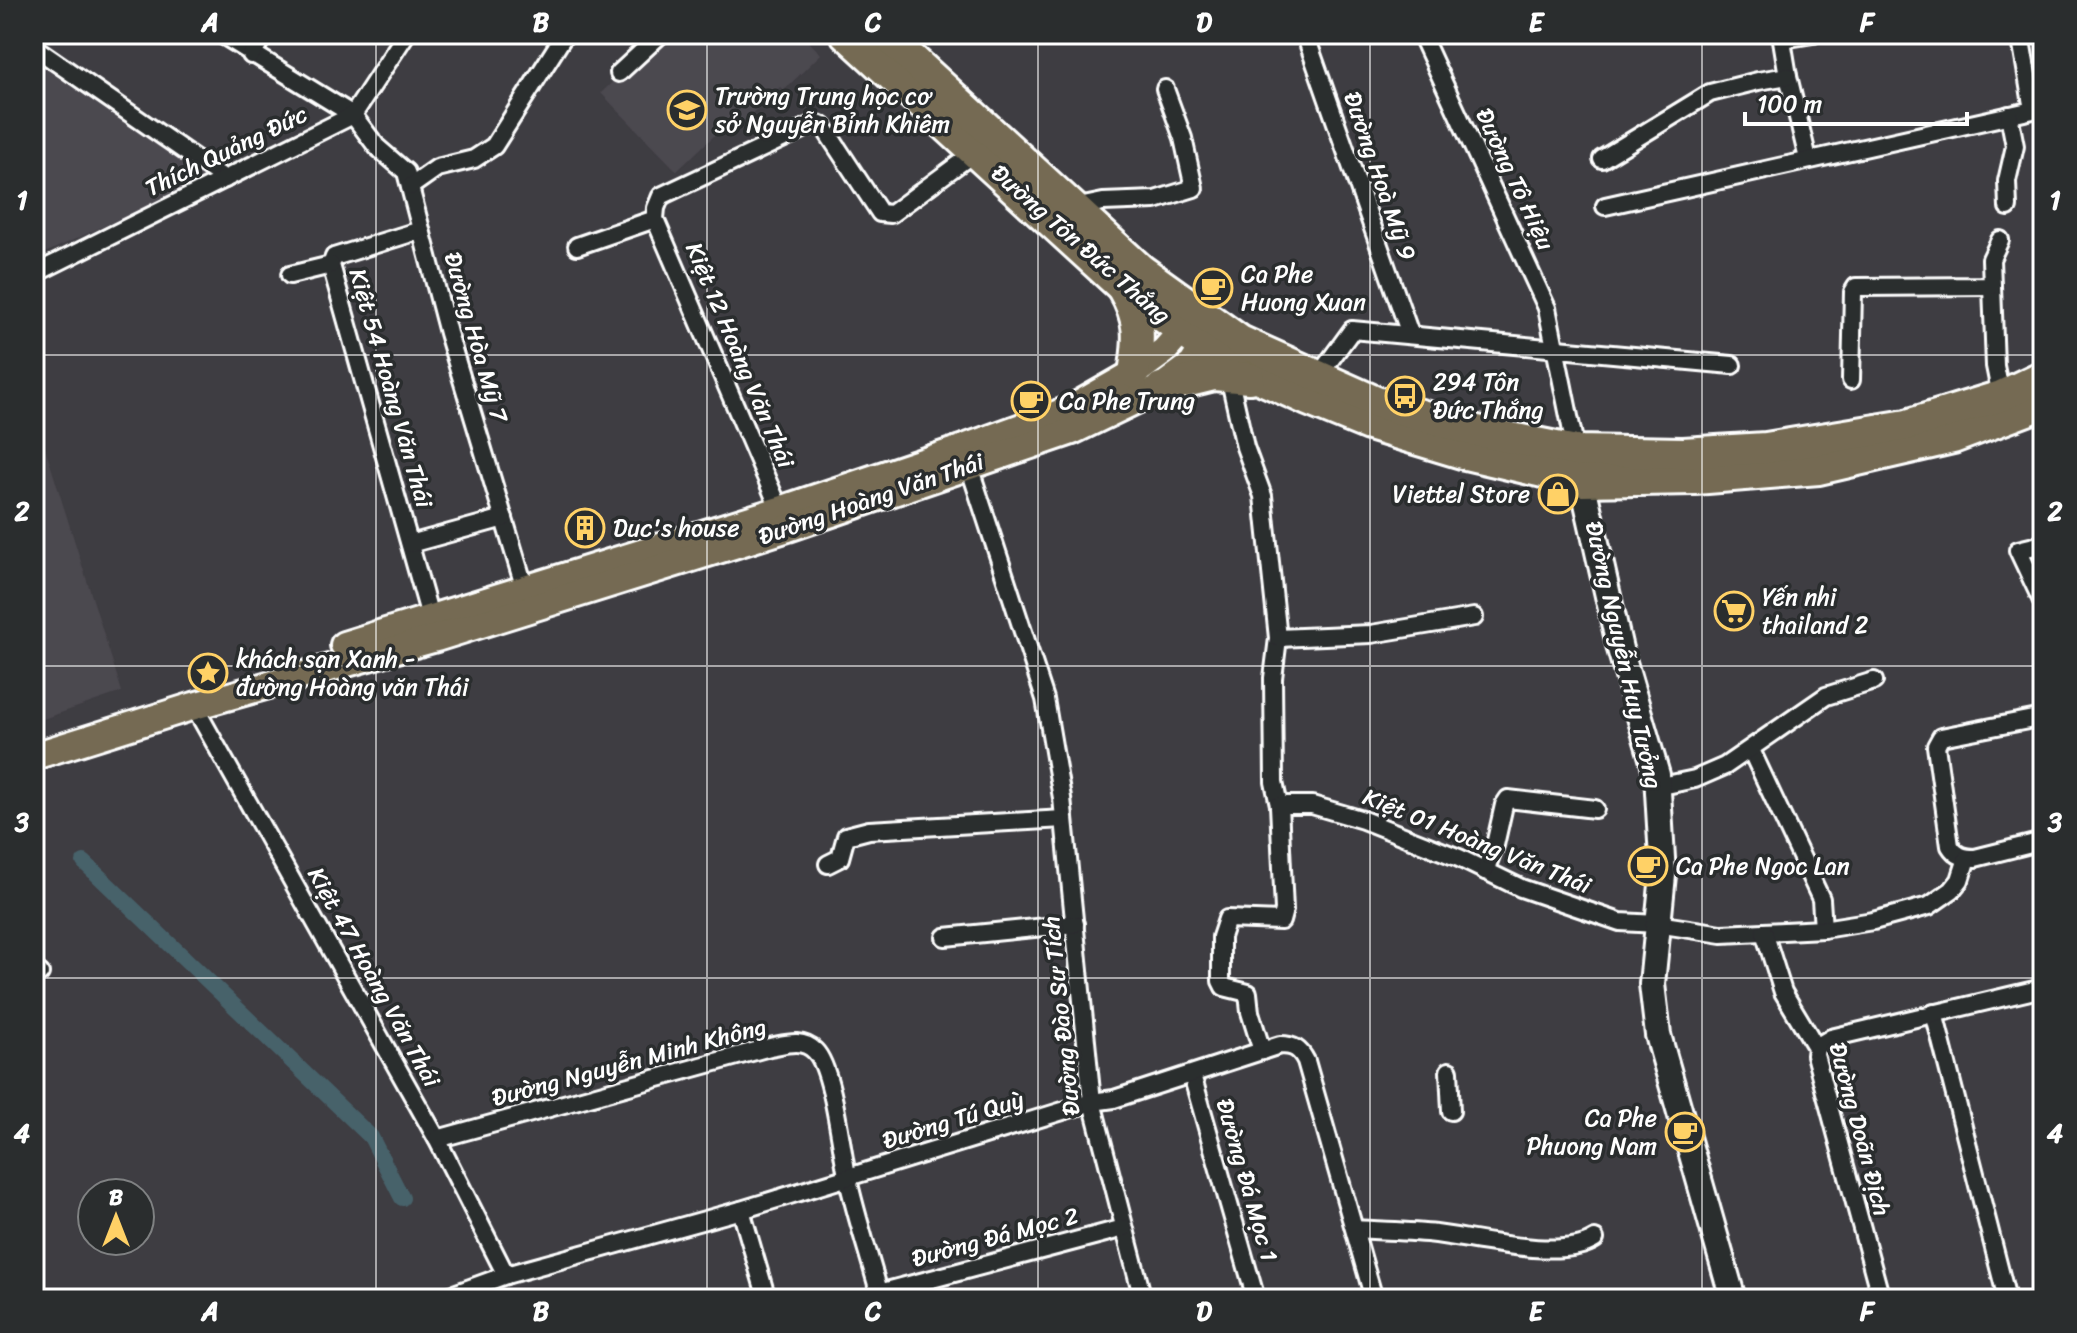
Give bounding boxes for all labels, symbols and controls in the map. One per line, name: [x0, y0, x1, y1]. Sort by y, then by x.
text: A: [200, 0, 219, 45]
text: B: [533, 0, 550, 45]
text: C: [864, 0, 882, 45]
text: D: [1196, 0, 1212, 45]
text: E: [1529, 0, 1546, 45]
text: F: [1859, 0, 1876, 45]
place label: Trường Trung học cơ sở Nguyễn Bỉnh Khiêm: [714, 75, 950, 145]
scale bar: [1745, 76, 1967, 126]
text: 100 m: [1757, 83, 1822, 125]
street label: Đường Hoà Mỹ 9: [1331, 86, 1429, 266]
school or university icon: Trường Trung học cơ sở Nguyễn Bỉnh Khiêm: [666, 89, 708, 131]
street label: Thích Quảng Đức: [138, 93, 314, 209]
street label: Đường Tô Hiệu: [1464, 101, 1566, 257]
street label: Đường Tôn Đức Thắng: [981, 153, 1181, 335]
text: 1: [16, 177, 28, 223]
text: 1: [2049, 177, 2061, 223]
street label: Kiệt 12 Hoàng Văn Thái: [673, 235, 807, 476]
street label: Đường Hòa Mỹ 7: [432, 247, 521, 428]
place label: Ca Phe Huong Xuan: [1241, 253, 1366, 323]
street label: Kiệt 54 Hoàng Văn Thái: [337, 263, 446, 514]
cafe icon: Ca Phe Huong Xuan: [1192, 267, 1234, 309]
place label: 294 Tôn Đức Thắng: [1433, 361, 1544, 431]
bus stop icon: 294 Tôn Đức Thắng: [1384, 375, 1426, 417]
cafe icon: Ca Phe Trung: [1010, 380, 1052, 422]
place label: Ca Phe Trung: [1059, 380, 1195, 422]
street label: Đường Hoàng Văn Thái: [753, 440, 991, 557]
place label: Viettel Store: [1392, 473, 1530, 515]
shop icon: Viettel Store: [1537, 473, 1579, 515]
text: 2: [13, 488, 30, 534]
text: 2: [2046, 488, 2063, 534]
building icon: Duc's house: [564, 507, 606, 549]
place label: Duc's house: [613, 507, 739, 549]
street label: Đường Nguyễn Huy Tưởng: [1573, 517, 1675, 793]
place label: Yến nhi thailand 2: [1762, 576, 1868, 646]
supermarket icon: Yến nhi thailand 2: [1713, 590, 1755, 632]
place label: khách sạn Xanh - đường Hoàng văn Thái: [236, 638, 470, 708]
place icon: khách sạn Xanh - đường Hoàng văn Thái: [187, 652, 229, 694]
street label: Kiệt 01 Hoàng Văn Thái: [1356, 776, 1599, 907]
text: 3: [14, 799, 30, 845]
text: 3: [2047, 799, 2063, 845]
cafe icon: Ca Phe Ngoc Lan: [1627, 845, 1669, 887]
place label: Ca Phe Ngoc Lan: [1676, 845, 1850, 887]
street label: Kiệt 47 Hoàng Văn Thái: [296, 859, 453, 1096]
street label: Đường Đào Sư Tích: [1030, 914, 1092, 1118]
street label: Đường Nguyễn Minh Không: [487, 1005, 771, 1119]
street label: Đường Doãn Địch: [1817, 1038, 1903, 1220]
street label: Đường Tú Quỳ: [877, 1078, 1029, 1161]
street label: Đường Đá Mọc 1: [1204, 1094, 1290, 1266]
place label: Ca Phe Phuong Nam: [1526, 1097, 1657, 1167]
text: 4: [14, 1110, 30, 1156]
text: 4: [2047, 1110, 2063, 1156]
cafe icon: Ca Phe Phuong Nam: [1664, 1111, 1706, 1153]
north arrow: [76, 1177, 156, 1257]
text: B: [109, 1178, 123, 1217]
street label: Đường Đá Mọc 2: [907, 1195, 1083, 1279]
text: A: [200, 1288, 219, 1333]
text: B: [533, 1288, 550, 1333]
text: C: [864, 1288, 882, 1333]
text: D: [1196, 1288, 1212, 1333]
text: E: [1529, 1288, 1546, 1333]
text: F: [1859, 1288, 1876, 1333]

